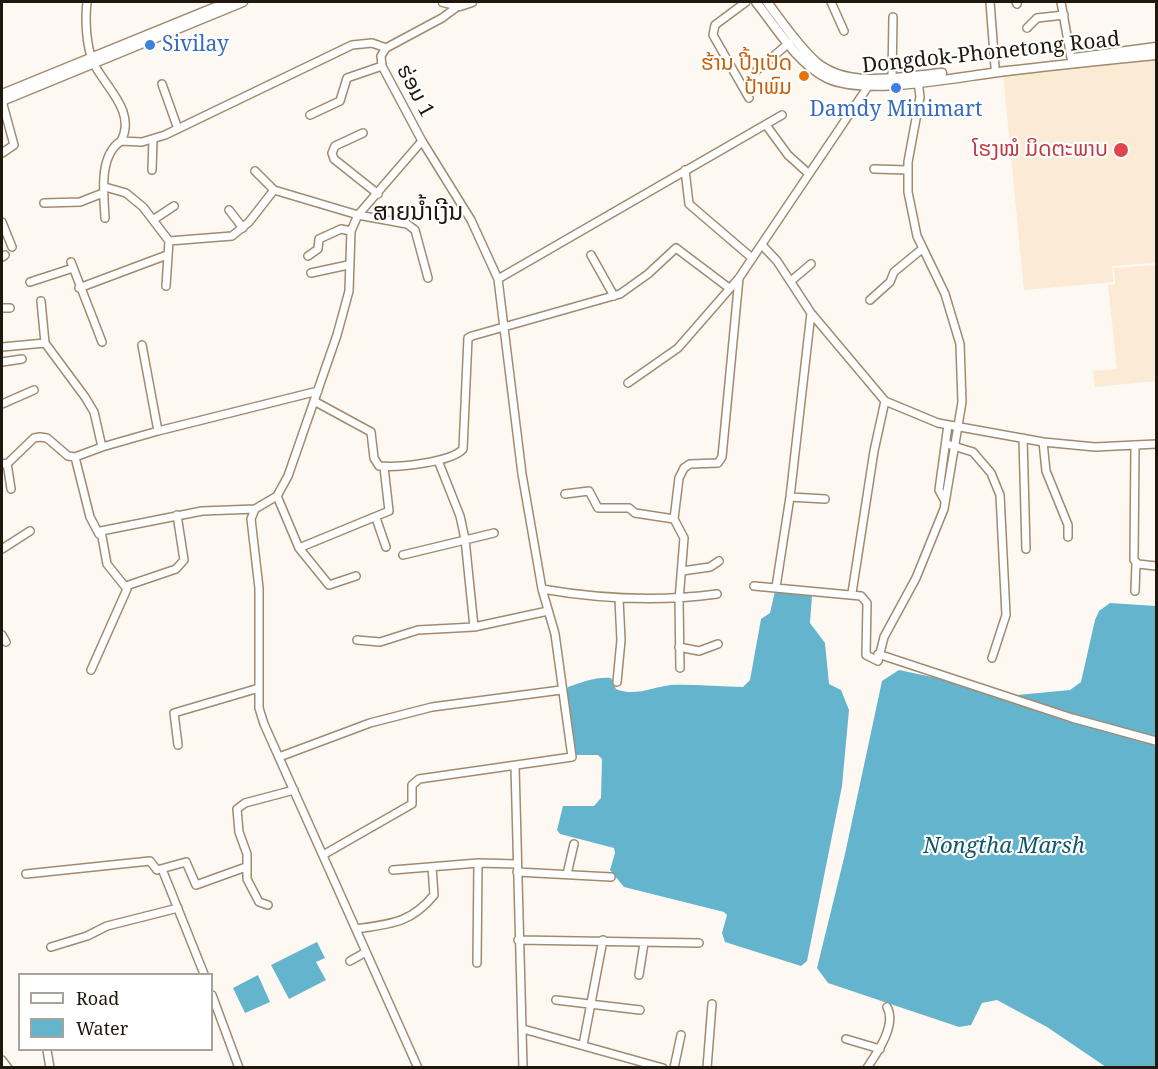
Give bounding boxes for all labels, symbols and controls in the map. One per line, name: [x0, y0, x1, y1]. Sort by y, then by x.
street label: Dongdok-Phonetong Road: [861, 27, 1121, 79]
place label: Sivilay: [162, 32, 229, 58]
marker: Sivilay: [143, 38, 157, 52]
place label: ຮ້ານ ປີ້ງເປັດ ປ້າພົມ: [701, 51, 792, 101]
street label: ຮ່ອມ 1: [391, 60, 439, 122]
marker: ຮ້ານ ປີ້ງເປັດ ປ້າພົມ: [797, 69, 811, 83]
marker: Damdy Minimart: [889, 81, 903, 95]
place label: Damdy Minimart: [810, 97, 982, 123]
place label: ໂຮງໝໍ ມິດຕະພາບ: [973, 137, 1108, 163]
marker: ໂຮງໝໍ ມິດຕະພາບ: [1112, 141, 1130, 159]
district label: ສາຍນ້ຳເງີນ: [373, 199, 463, 227]
water label: Nongtha Marsh: [923, 834, 1085, 860]
legend: [18, 973, 213, 1051]
text: Road: [76, 986, 119, 1010]
text: Water: [76, 1016, 128, 1040]

